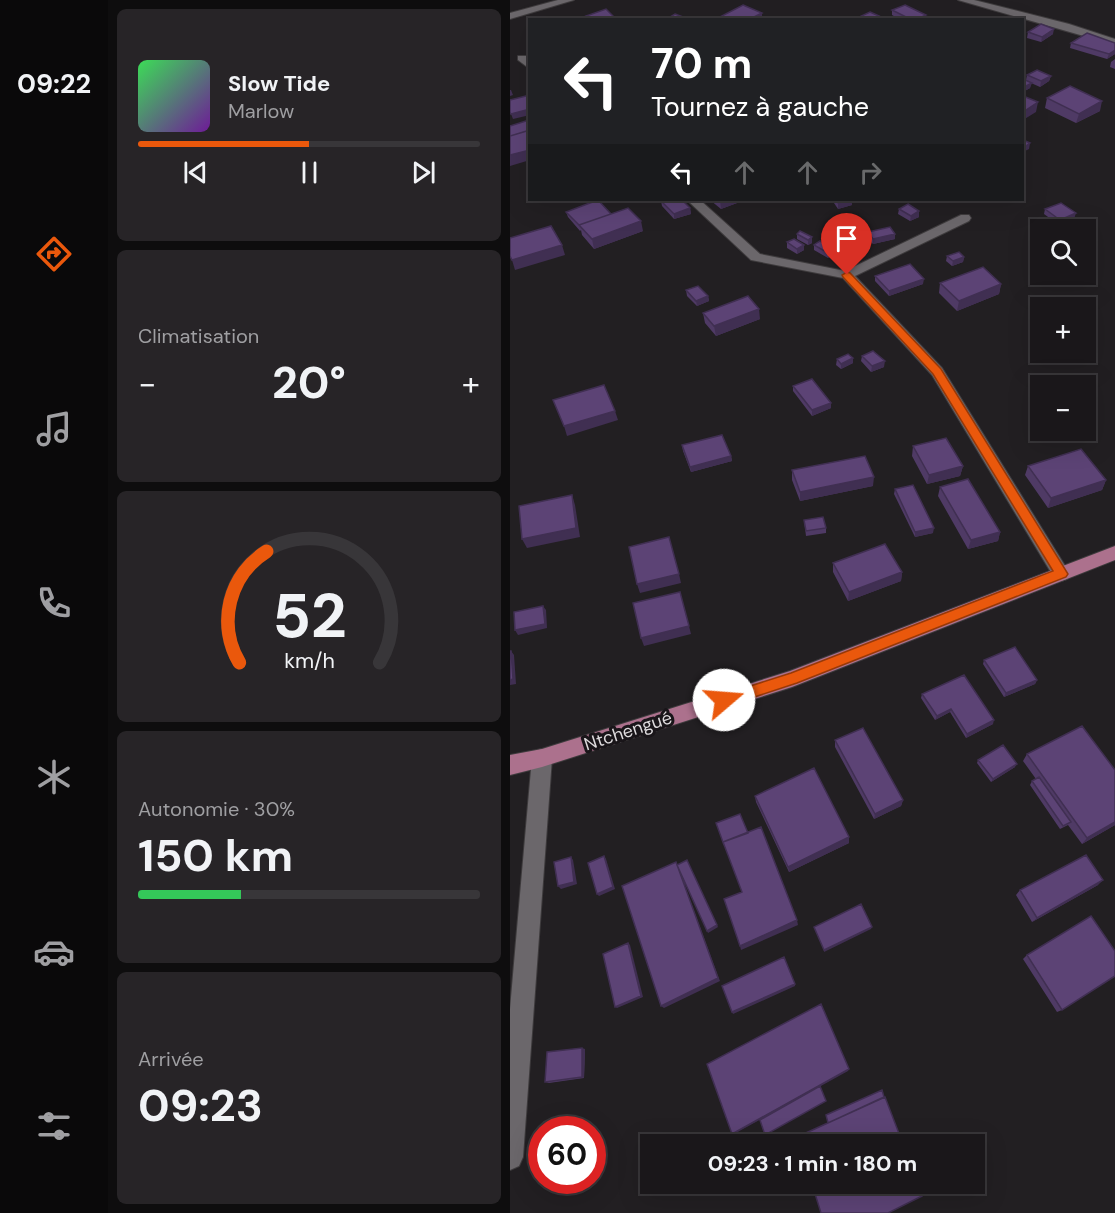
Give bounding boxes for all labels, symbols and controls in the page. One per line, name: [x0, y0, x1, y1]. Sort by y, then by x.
text: 70 m: [651, 36, 752, 91]
icon: left: [552, 42, 630, 120]
text: 09:22: [17, 66, 91, 101]
text: Slow Tide: [228, 69, 330, 98]
text: Tournez à gauche: [651, 89, 869, 124]
text: Marlow: [228, 98, 294, 124]
icon: previous: [179, 156, 212, 189]
icon: pause: [293, 156, 326, 189]
icon: next: [407, 156, 440, 189]
icon: left: [665, 156, 698, 189]
icon: ahead: [728, 156, 761, 189]
icon: ahead: [791, 156, 824, 189]
icon: right: [854, 156, 887, 189]
pin: [821, 213, 872, 275]
map controls: [1030, 219, 1096, 441]
button: search: [1030, 219, 1096, 285]
icon: arrive: [830, 222, 863, 255]
icon: directions: [33, 233, 75, 275]
button: +: [1030, 297, 1096, 363]
text: Climatisation: [138, 323, 259, 349]
text: 20°: [272, 353, 346, 412]
text: −: [138, 362, 156, 405]
text: +: [462, 362, 480, 405]
button: −: [1030, 375, 1096, 441]
icon: music: [33, 408, 75, 450]
text: 52: [272, 576, 346, 657]
icon: phone: [33, 582, 75, 624]
text: km/h: [284, 648, 334, 676]
position arrow: [692, 668, 756, 732]
street label: Ntchengué: [581, 706, 675, 756]
icon: climate: [33, 756, 75, 798]
text: Autonomie · 30%: [138, 796, 295, 822]
text: 150 km: [138, 826, 293, 885]
icon: car: [33, 931, 75, 973]
text: Arrivée: [138, 1046, 204, 1072]
text: 09:23: [138, 1076, 263, 1135]
icon: filters: [33, 1105, 75, 1147]
speed limit sign: 60: [528, 1116, 606, 1194]
text: 09:23 · 1 min · 180 m: [708, 1149, 917, 1178]

